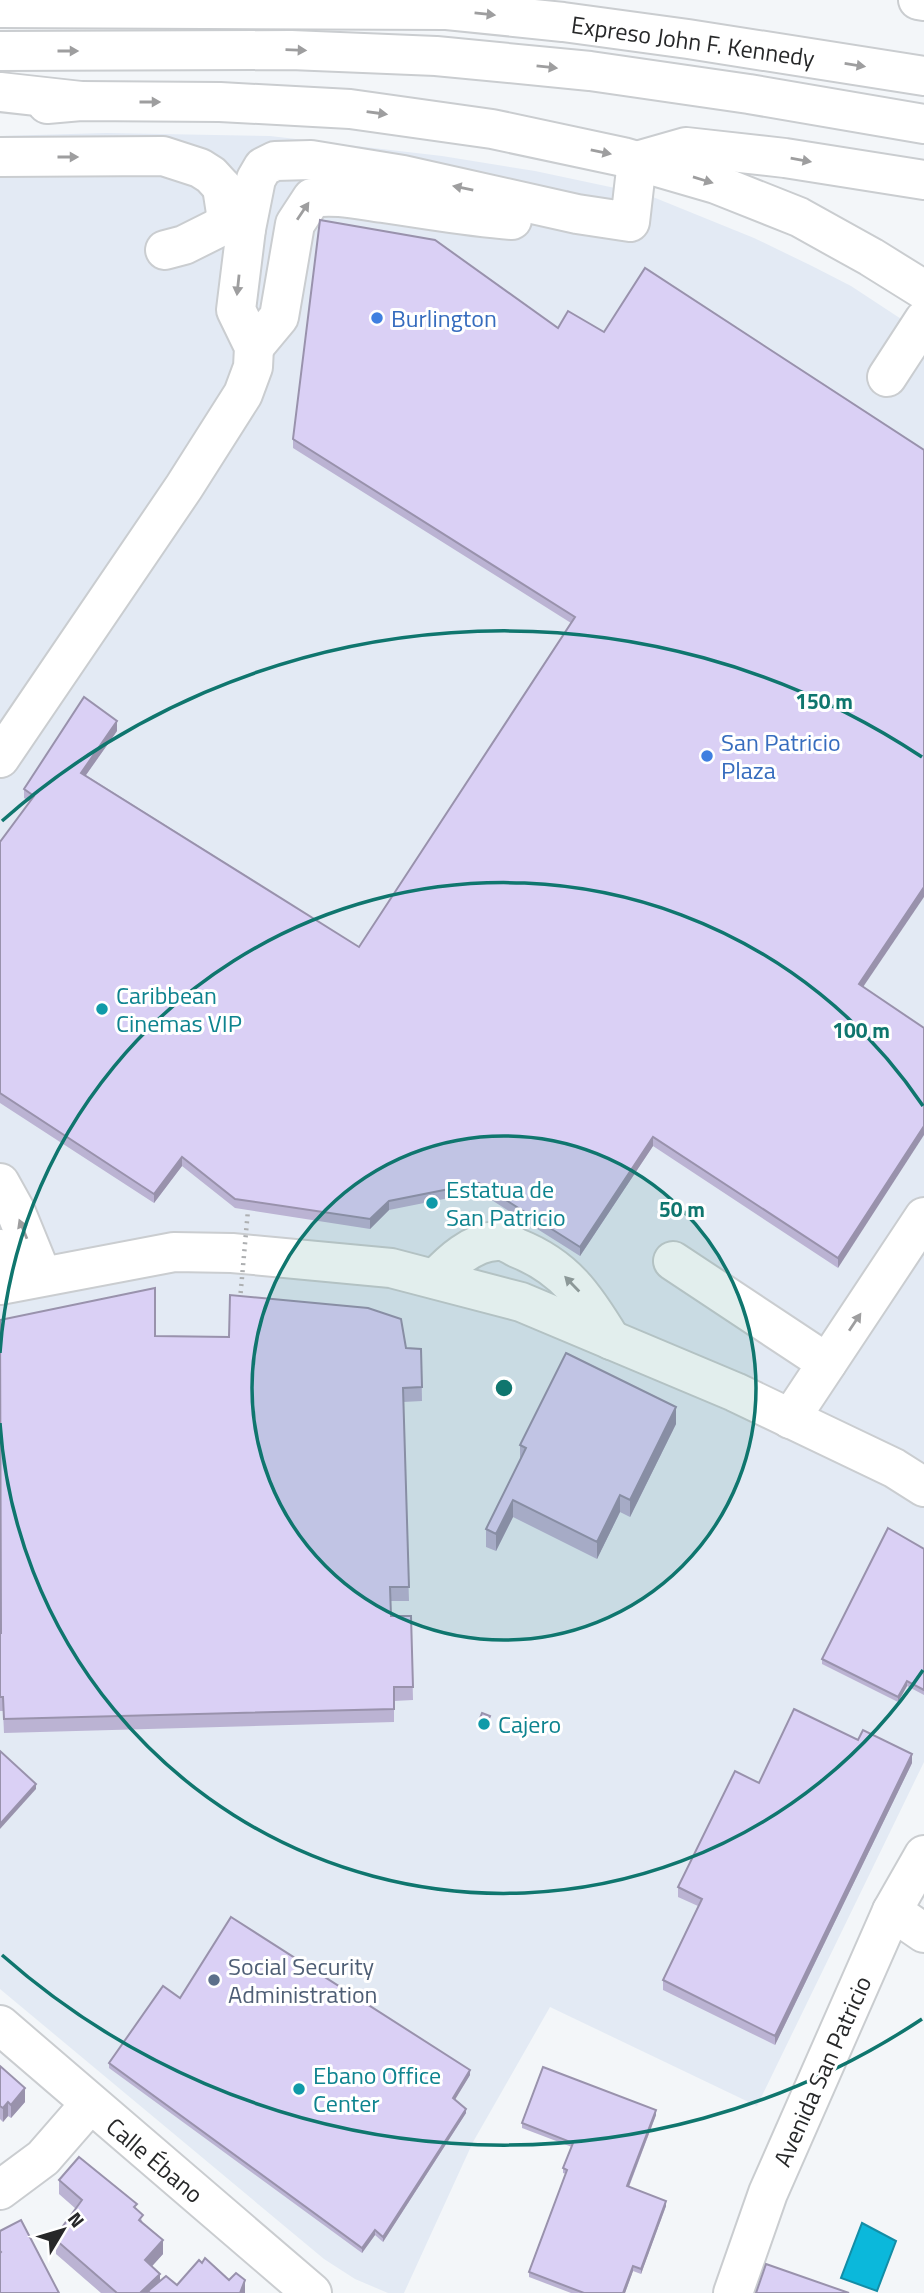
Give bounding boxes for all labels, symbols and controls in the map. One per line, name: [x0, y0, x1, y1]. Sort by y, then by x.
street label: Expreso John F. Kennedy: [569, 6, 817, 76]
one-way arrow: [474, 8, 496, 19]
one-way arrow: [57, 45, 79, 57]
one-way arrow: [285, 45, 307, 56]
one-way arrow: [844, 60, 866, 71]
one-way arrow: [536, 61, 558, 72]
one-way arrow: [139, 96, 161, 108]
one-way arrow: [366, 107, 388, 118]
one-way arrow: [590, 146, 612, 157]
one-way arrow: [57, 151, 79, 163]
one-way arrow: [790, 155, 812, 166]
one-way arrow: [692, 176, 713, 186]
one-way arrow: [452, 182, 474, 193]
one-way arrow: [296, 202, 309, 221]
one-way arrow: [233, 274, 244, 296]
place label: Burlington: [391, 300, 497, 336]
marker: Burlington: [369, 310, 385, 326]
text: 150 m: [795, 685, 853, 717]
place label: San Patricio Plaza: [721, 724, 841, 788]
marker: San Patricio Plaza: [699, 748, 715, 764]
place label: Caribbean Cinemas VIP: [116, 977, 242, 1041]
marker: Caribbean Cinemas VIP: [94, 1001, 110, 1017]
text: 100 m: [832, 1014, 890, 1046]
place label: Estatua de San Patricio: [446, 1171, 566, 1235]
text: 50 m: [659, 1193, 705, 1225]
marker: Estatua de San Patricio: [424, 1195, 440, 1211]
one-way arrow: [17, 1218, 28, 1239]
one-way arrow: [564, 1276, 580, 1293]
one-way arrow: [848, 1312, 861, 1331]
centre of rings: [492, 1376, 516, 1400]
place label: Cajero: [498, 1706, 561, 1742]
marker: Cajero: [476, 1716, 492, 1732]
place label: Social Security Administration: [228, 1948, 377, 2012]
street label: Avenida San Patricio: [764, 1970, 880, 2172]
marker: Social Security Administration: [206, 1972, 222, 1988]
place label: Ebano Office Center: [313, 2057, 441, 2121]
marker: Ebano Office Center: [291, 2081, 307, 2097]
street label: Calle Ébano: [99, 2109, 211, 2211]
north arrow: [28, 2195, 98, 2265]
text: N: [61, 2205, 92, 2233]

